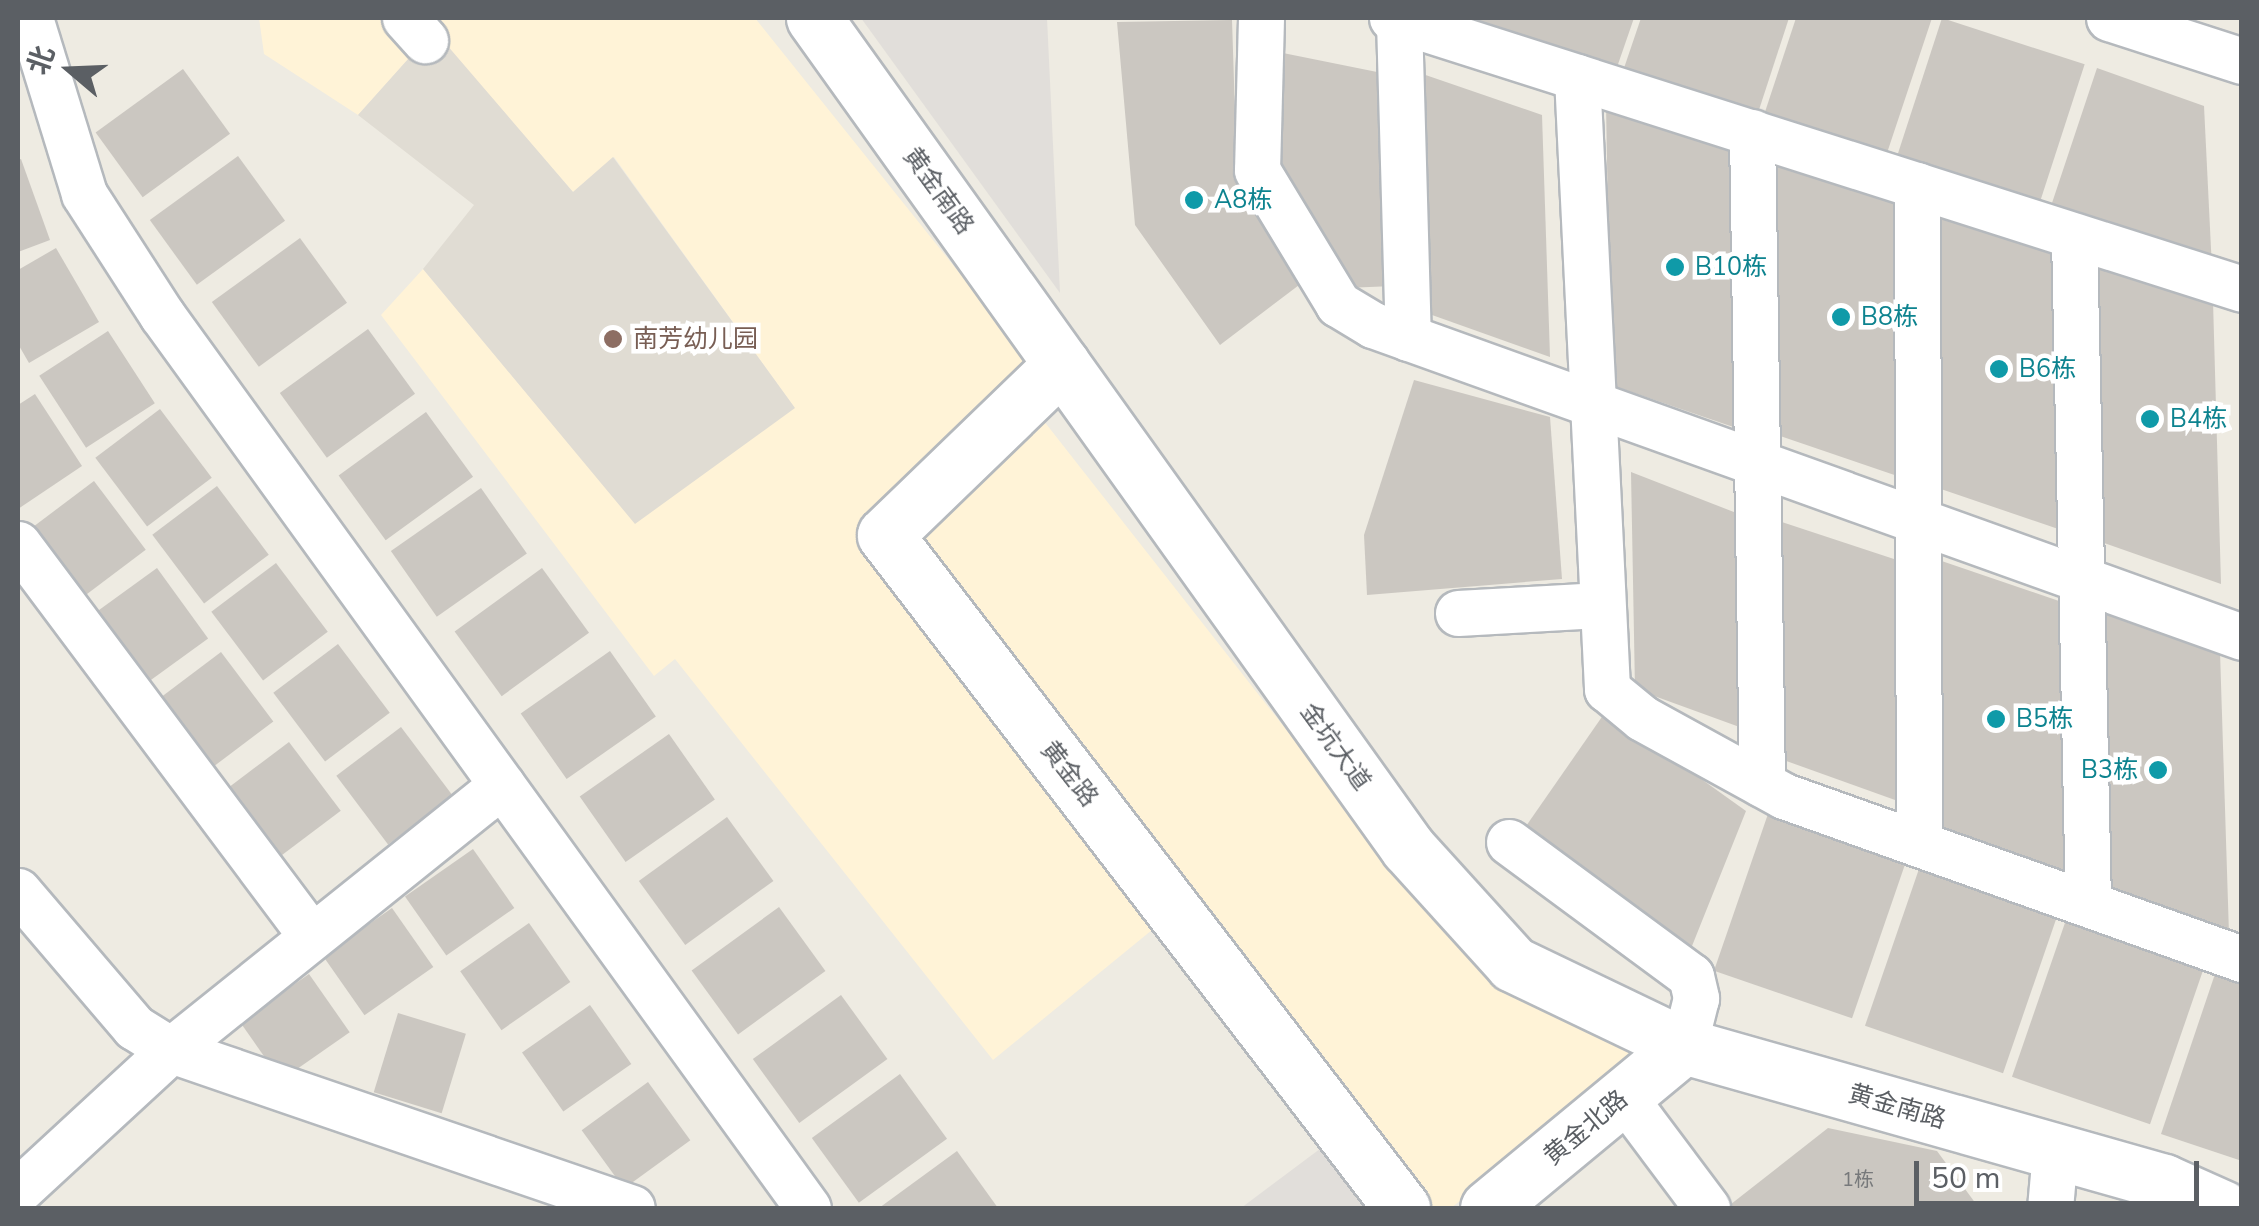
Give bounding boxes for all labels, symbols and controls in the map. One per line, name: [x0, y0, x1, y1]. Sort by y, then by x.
north arrow: [20, 20, 120, 120]
text: 北: [19, 41, 64, 80]
street label: 黄金南路: [896, 142, 980, 240]
place label: A8栋: [1214, 185, 1272, 215]
marker: A8栋: [1183, 189, 1205, 211]
place label: B10栋: [1695, 252, 1767, 282]
marker: B10栋: [1664, 256, 1686, 278]
place label: B8栋: [1861, 302, 1918, 332]
marker: B8栋: [1830, 306, 1852, 328]
place label: 南芳幼儿园: [633, 324, 758, 354]
marker: 南芳幼儿园: [602, 328, 624, 350]
place label: B6栋: [2019, 354, 2076, 384]
marker: B6栋: [1988, 358, 2010, 380]
place label: B4栋: [2170, 404, 2227, 434]
marker: B4栋: [2139, 408, 2161, 430]
street label: 金坑大道: [1293, 698, 1377, 796]
place label: B5栋: [2016, 704, 2073, 734]
marker: B5栋: [1985, 708, 2007, 730]
street label: 黄金路: [1034, 735, 1104, 813]
place label: B3栋: [2081, 755, 2138, 785]
marker: B3栋: [2147, 759, 2169, 781]
street label: 黄金南路: [1845, 1079, 1949, 1135]
street label: 黄金北路: [1538, 1084, 1634, 1172]
scale bar: [1919, 1141, 2204, 1203]
text: 50 m: [1931, 1158, 2000, 1199]
house number: 1栋: [1842, 1167, 1874, 1191]

